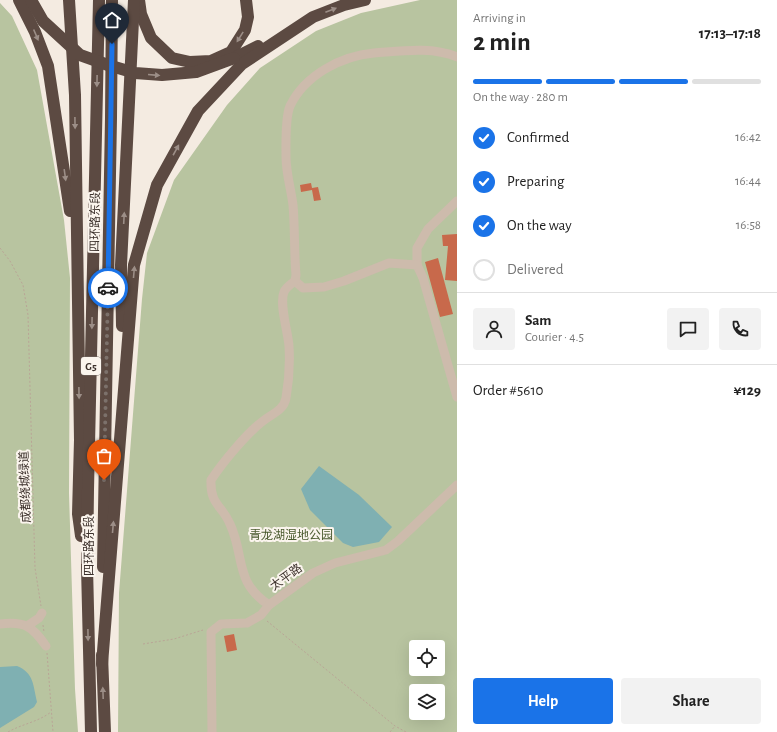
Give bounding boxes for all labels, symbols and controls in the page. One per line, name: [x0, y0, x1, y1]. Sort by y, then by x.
pin: [95, 3, 129, 44]
one-way arrow: [326, 7, 338, 13]
icon: home: [101, 9, 123, 31]
text: Arriving in: [473, 12, 526, 25]
text: 17:13–17:18: [699, 26, 761, 41]
text: 2 min: [473, 29, 531, 55]
one-way arrow: [33, 30, 39, 42]
one-way arrow: [236, 32, 244, 42]
one-way arrow: [148, 71, 160, 78]
one-way arrow: [94, 75, 101, 87]
text: On the way · 280 m: [473, 91, 568, 104]
one-way arrow: [72, 117, 78, 130]
icon: check: [473, 127, 495, 149]
text: Confirmed: [507, 130, 569, 145]
text: 16:42: [735, 131, 761, 144]
one-way arrow: [173, 144, 180, 156]
one-way arrow: [62, 169, 68, 182]
icon: check: [473, 171, 495, 193]
text: Preparing: [507, 174, 564, 189]
text: 16:44: [735, 175, 761, 188]
street label: 四环路东段: [87, 192, 102, 252]
one-way arrow: [120, 212, 127, 224]
icon: check: [473, 215, 495, 237]
text: On the way: [507, 218, 572, 233]
text: 16:58: [736, 219, 761, 232]
text: Delivered: [507, 262, 564, 277]
one-way arrow: [130, 266, 137, 278]
courier: [88, 268, 128, 308]
icon: car: [97, 277, 119, 299]
button: person: [473, 308, 515, 350]
button: chat: [667, 308, 709, 350]
button: phone: [719, 308, 761, 350]
text: Sam: [525, 313, 551, 328]
one-way arrow: [89, 317, 95, 330]
text: Courier · 4.5: [525, 331, 584, 344]
road number: G5: [81, 357, 101, 375]
text: Order #5610: [473, 383, 544, 398]
text: ¥129: [733, 383, 761, 398]
one-way arrow: [76, 387, 82, 400]
pin: [87, 439, 121, 480]
icon: bag: [93, 445, 115, 467]
street label: 成都绕城绿道: [17, 451, 32, 523]
street label: 四环路东段: [82, 516, 95, 576]
one-way arrow: [110, 521, 117, 533]
park label: 青龙湖湿地公园: [249, 528, 333, 541]
street label: 太平路: [267, 561, 304, 592]
one-way arrow: [85, 629, 92, 641]
map controls: [409, 640, 445, 720]
button: locate: [409, 640, 445, 676]
button: Help: [473, 678, 613, 724]
button: Share: [621, 678, 761, 724]
button: layers: [409, 684, 445, 720]
one-way arrow: [100, 686, 106, 699]

